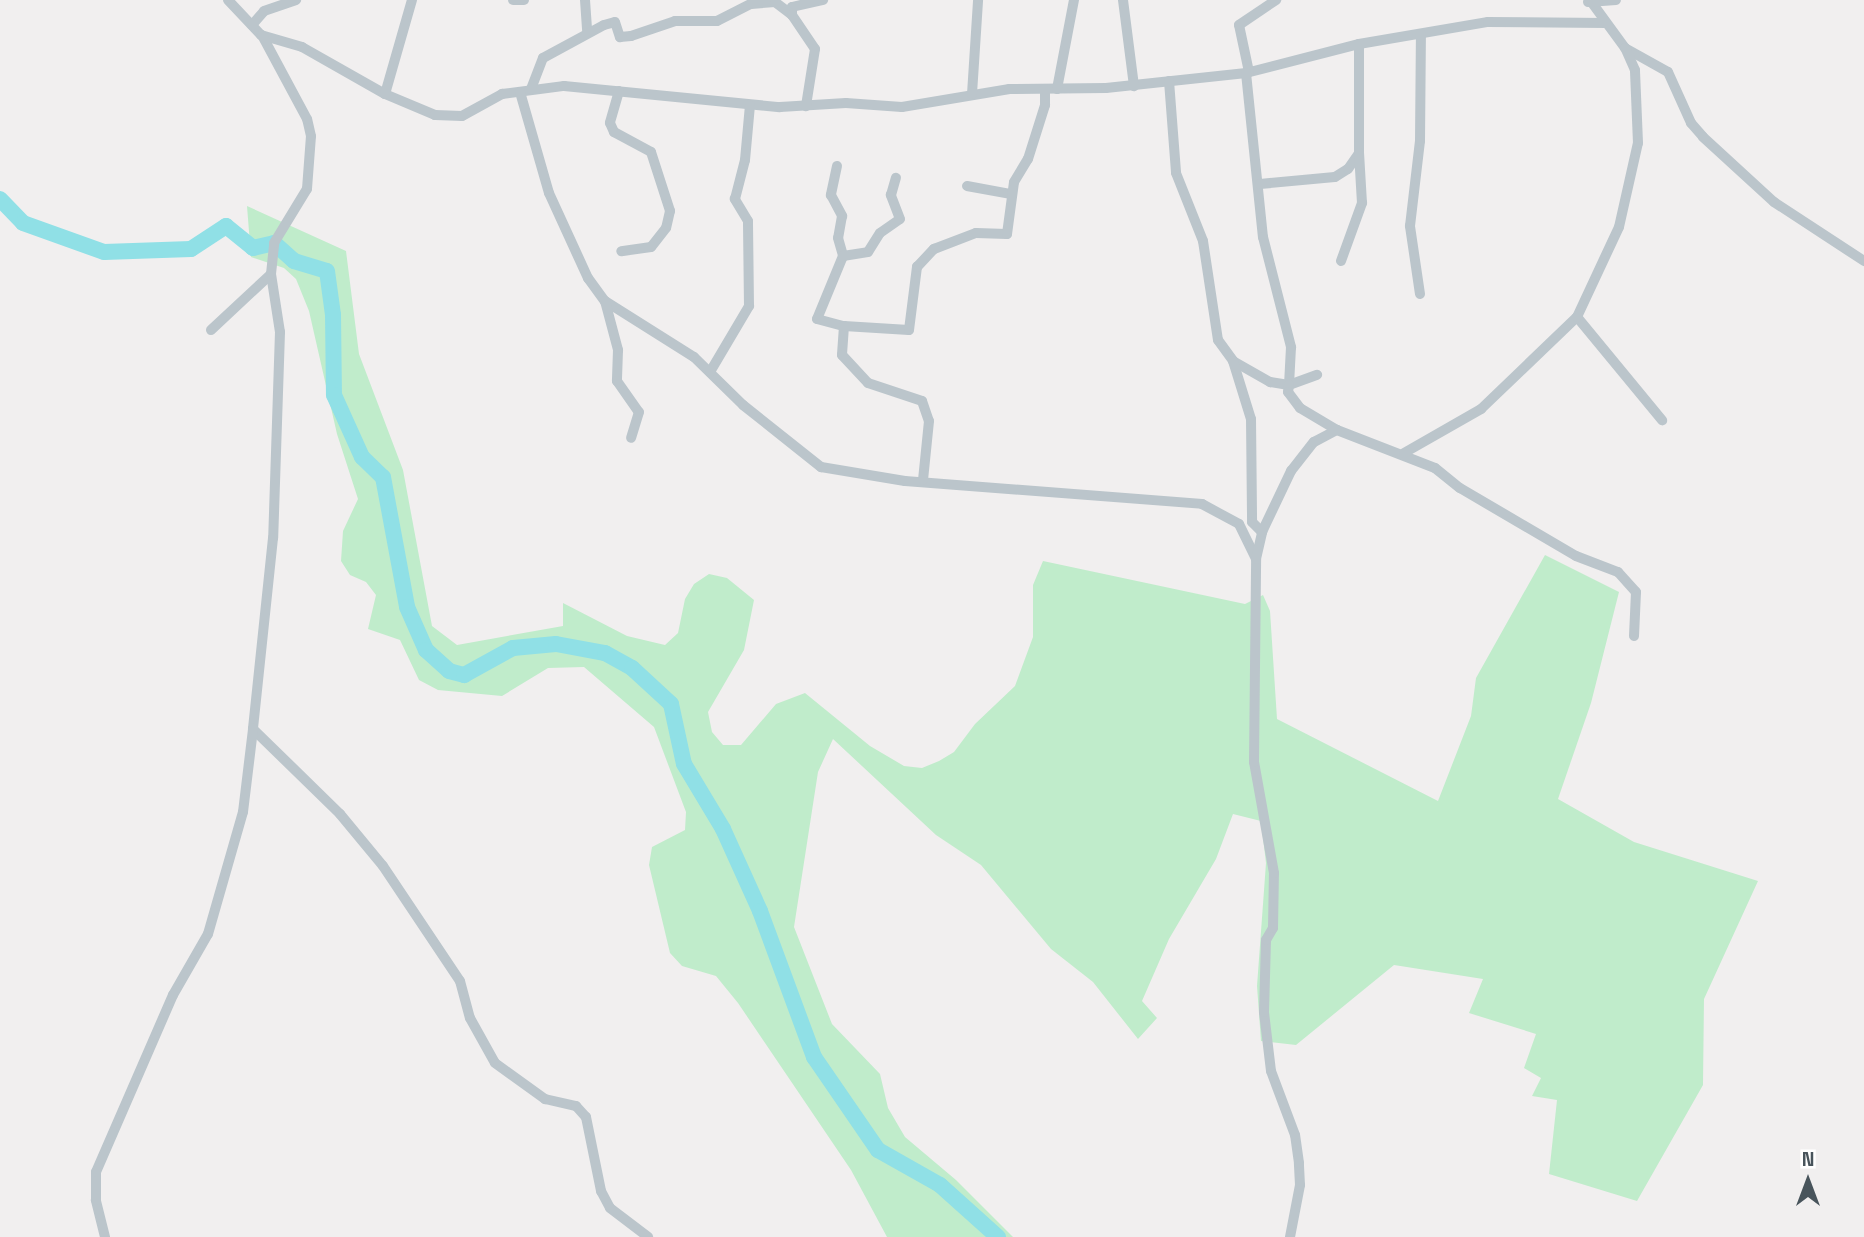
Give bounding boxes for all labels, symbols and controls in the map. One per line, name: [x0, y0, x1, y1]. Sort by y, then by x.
north arrow: [1773, 1146, 1843, 1216]
text: N: [1802, 1147, 1814, 1172]

